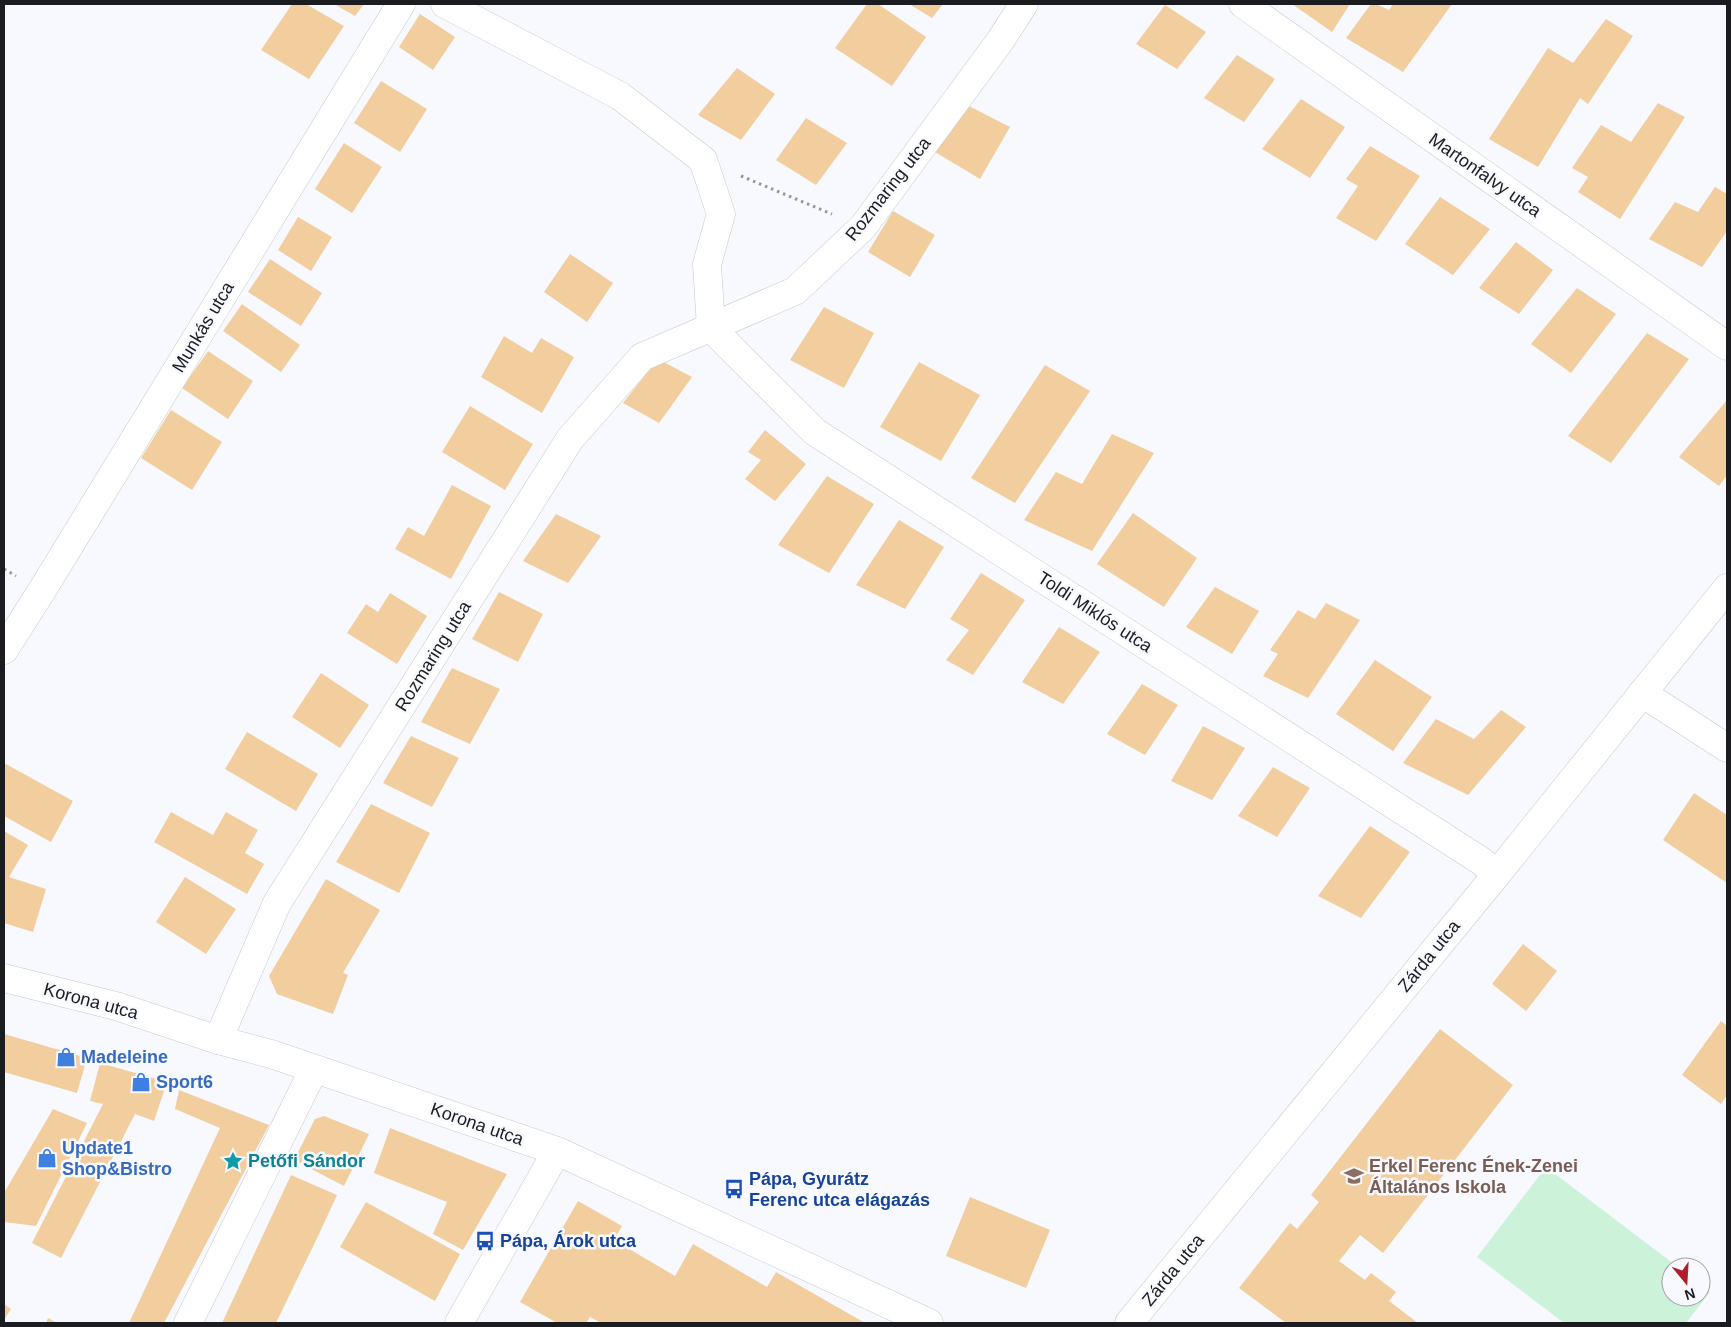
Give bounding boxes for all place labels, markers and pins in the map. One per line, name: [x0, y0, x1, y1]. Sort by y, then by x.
shop icon: Madeleine: [55, 1046, 77, 1068]
place label: Madeleine: [81, 1047, 168, 1067]
shop icon: Sport6: [130, 1071, 152, 1093]
place label: Sport6: [156, 1072, 213, 1092]
place label: Update1 Shop&Bistro: [62, 1138, 172, 1179]
shop icon: Update1 Shop&Bistro: [36, 1147, 58, 1169]
place icon: Petőfi Sándor: [222, 1150, 244, 1172]
place label: Petőfi Sándor: [248, 1151, 365, 1171]
place label: Erkel Ferenc Ének-Zenei Általános Iskola: [1369, 1155, 1578, 1197]
school or university icon: Erkel Ferenc Ének-Zenei Általános Iskola: [1343, 1165, 1365, 1187]
place label: Pápa, Gyurátz Ferenc utca elágazás: [749, 1169, 930, 1210]
bus stop icon: Pápa, Gyurátz Ferenc utca elágazás: [723, 1178, 745, 1200]
bus stop icon: Pápa, Árok utca: [474, 1230, 496, 1252]
place label: Pápa, Árok utca: [500, 1230, 637, 1251]

